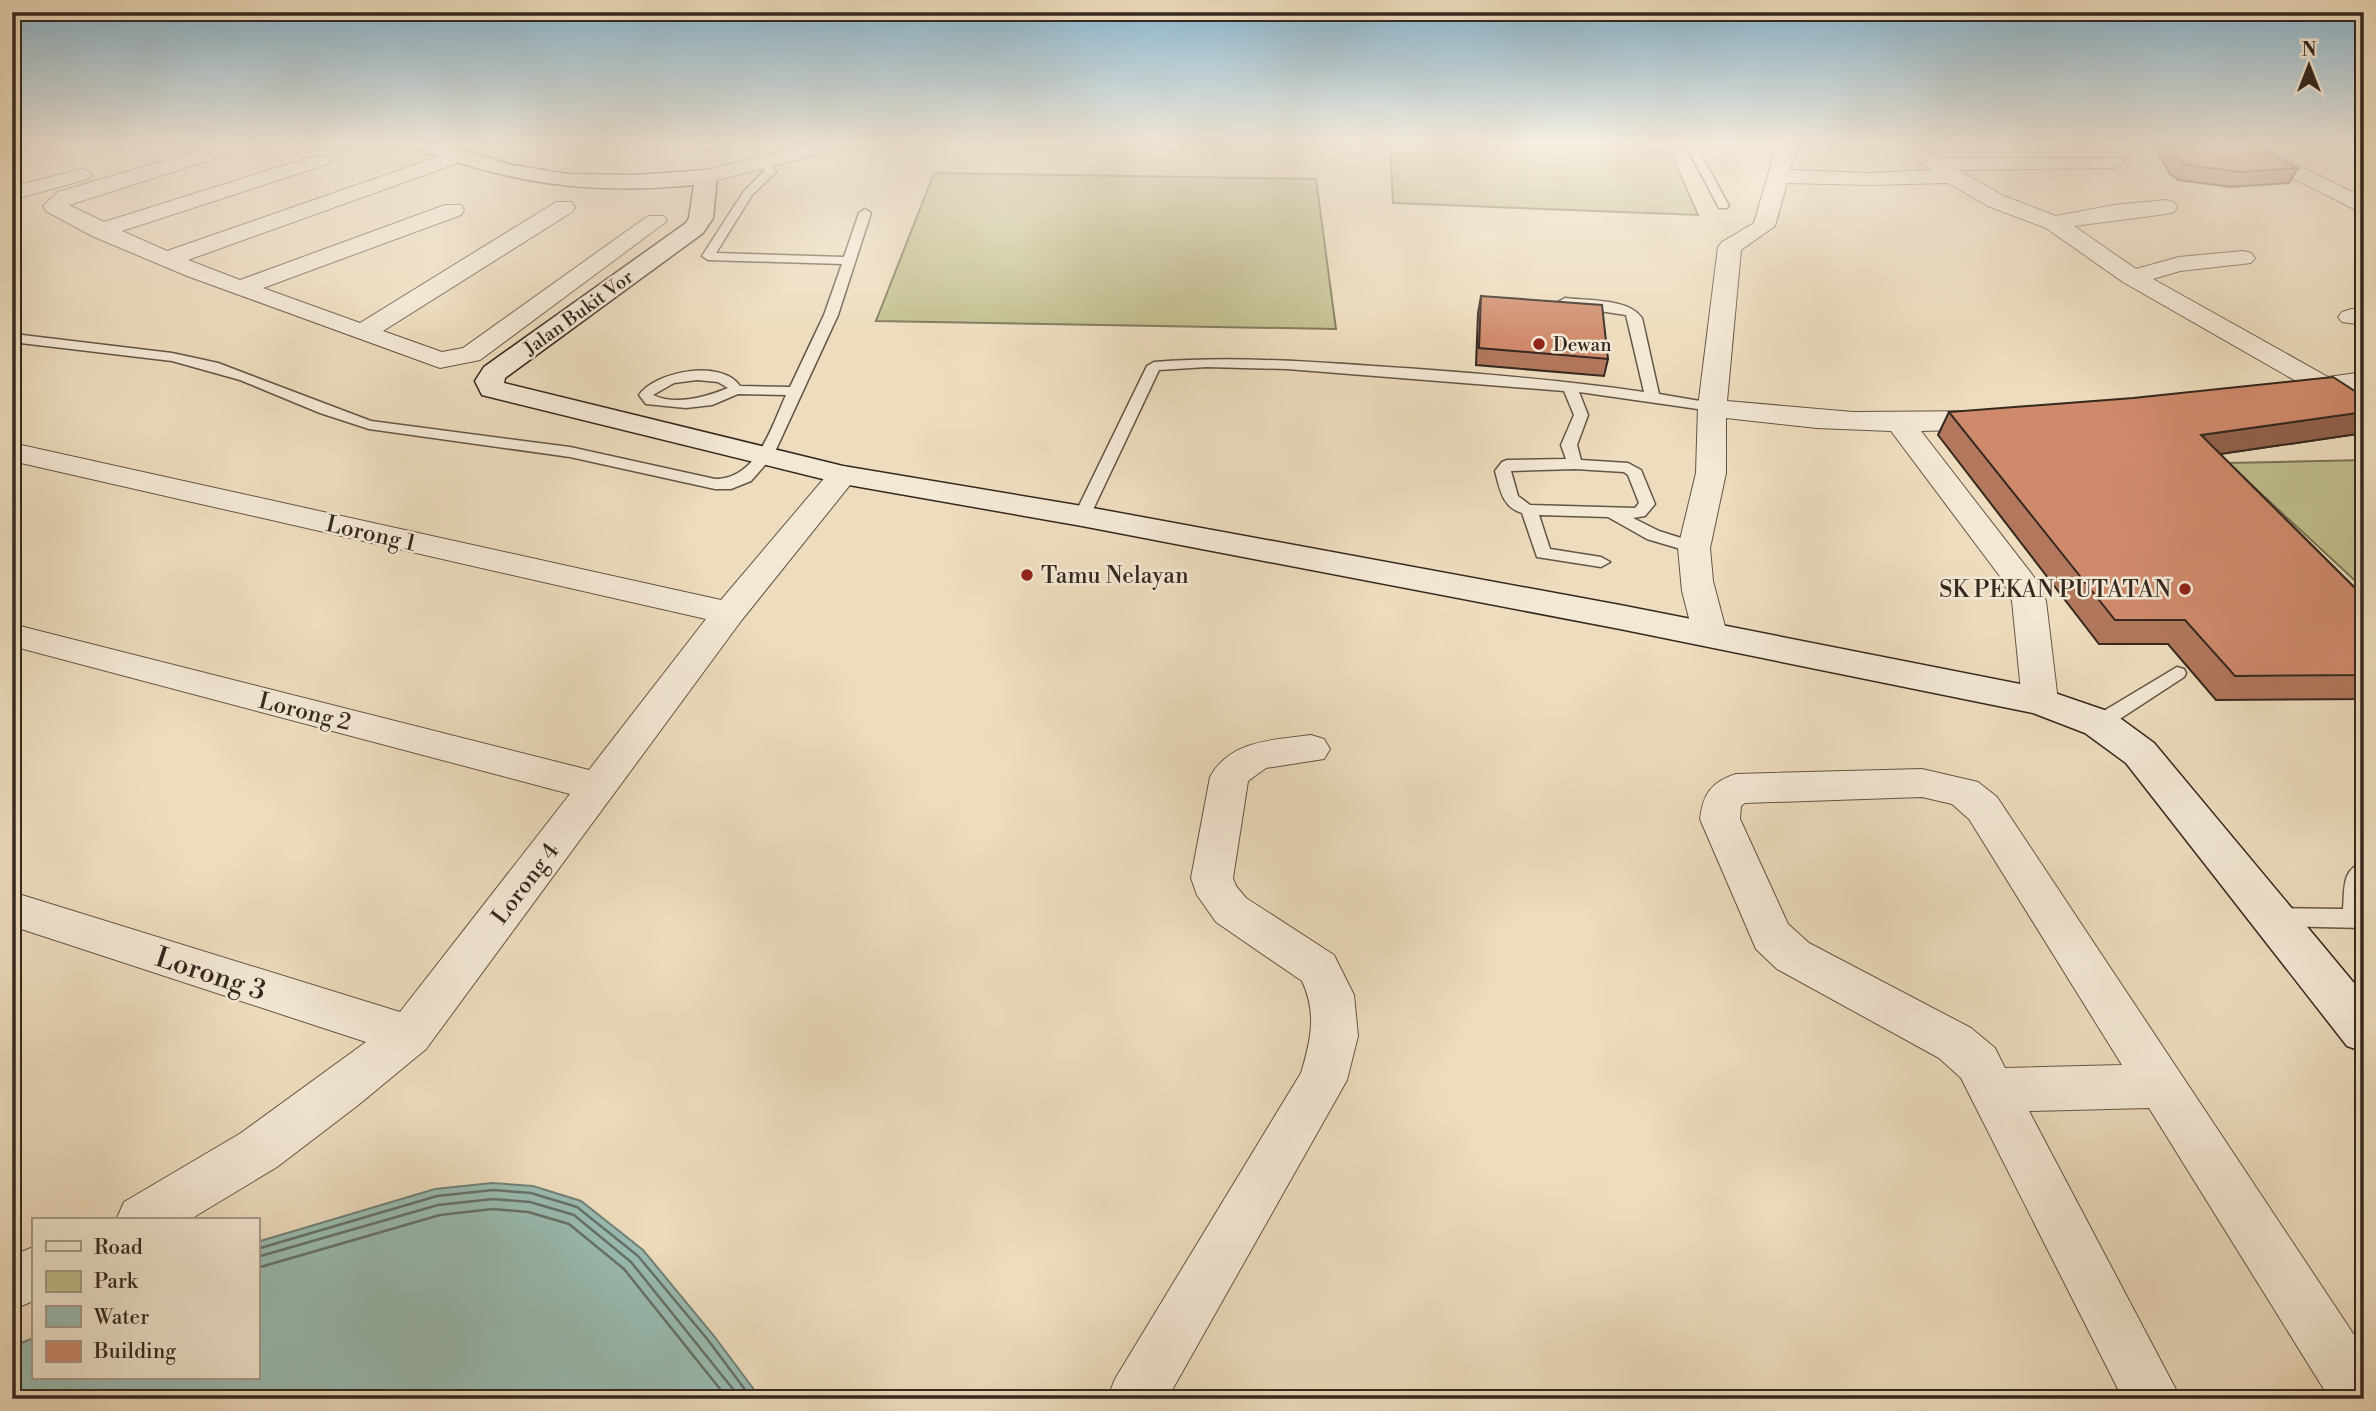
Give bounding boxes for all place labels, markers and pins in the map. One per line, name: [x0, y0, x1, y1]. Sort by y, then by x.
place label: Dewan: [1553, 333, 1611, 357]
marker: Dewan: [1531, 336, 1547, 352]
place label: Tamu Nelayan: [1041, 562, 1189, 590]
marker: Tamu Nelayan: [1019, 567, 1035, 583]
place label: SK PEKAN PUTATAN: [1939, 576, 2171, 604]
marker: SK PEKAN PUTATAN: [2177, 581, 2193, 597]

